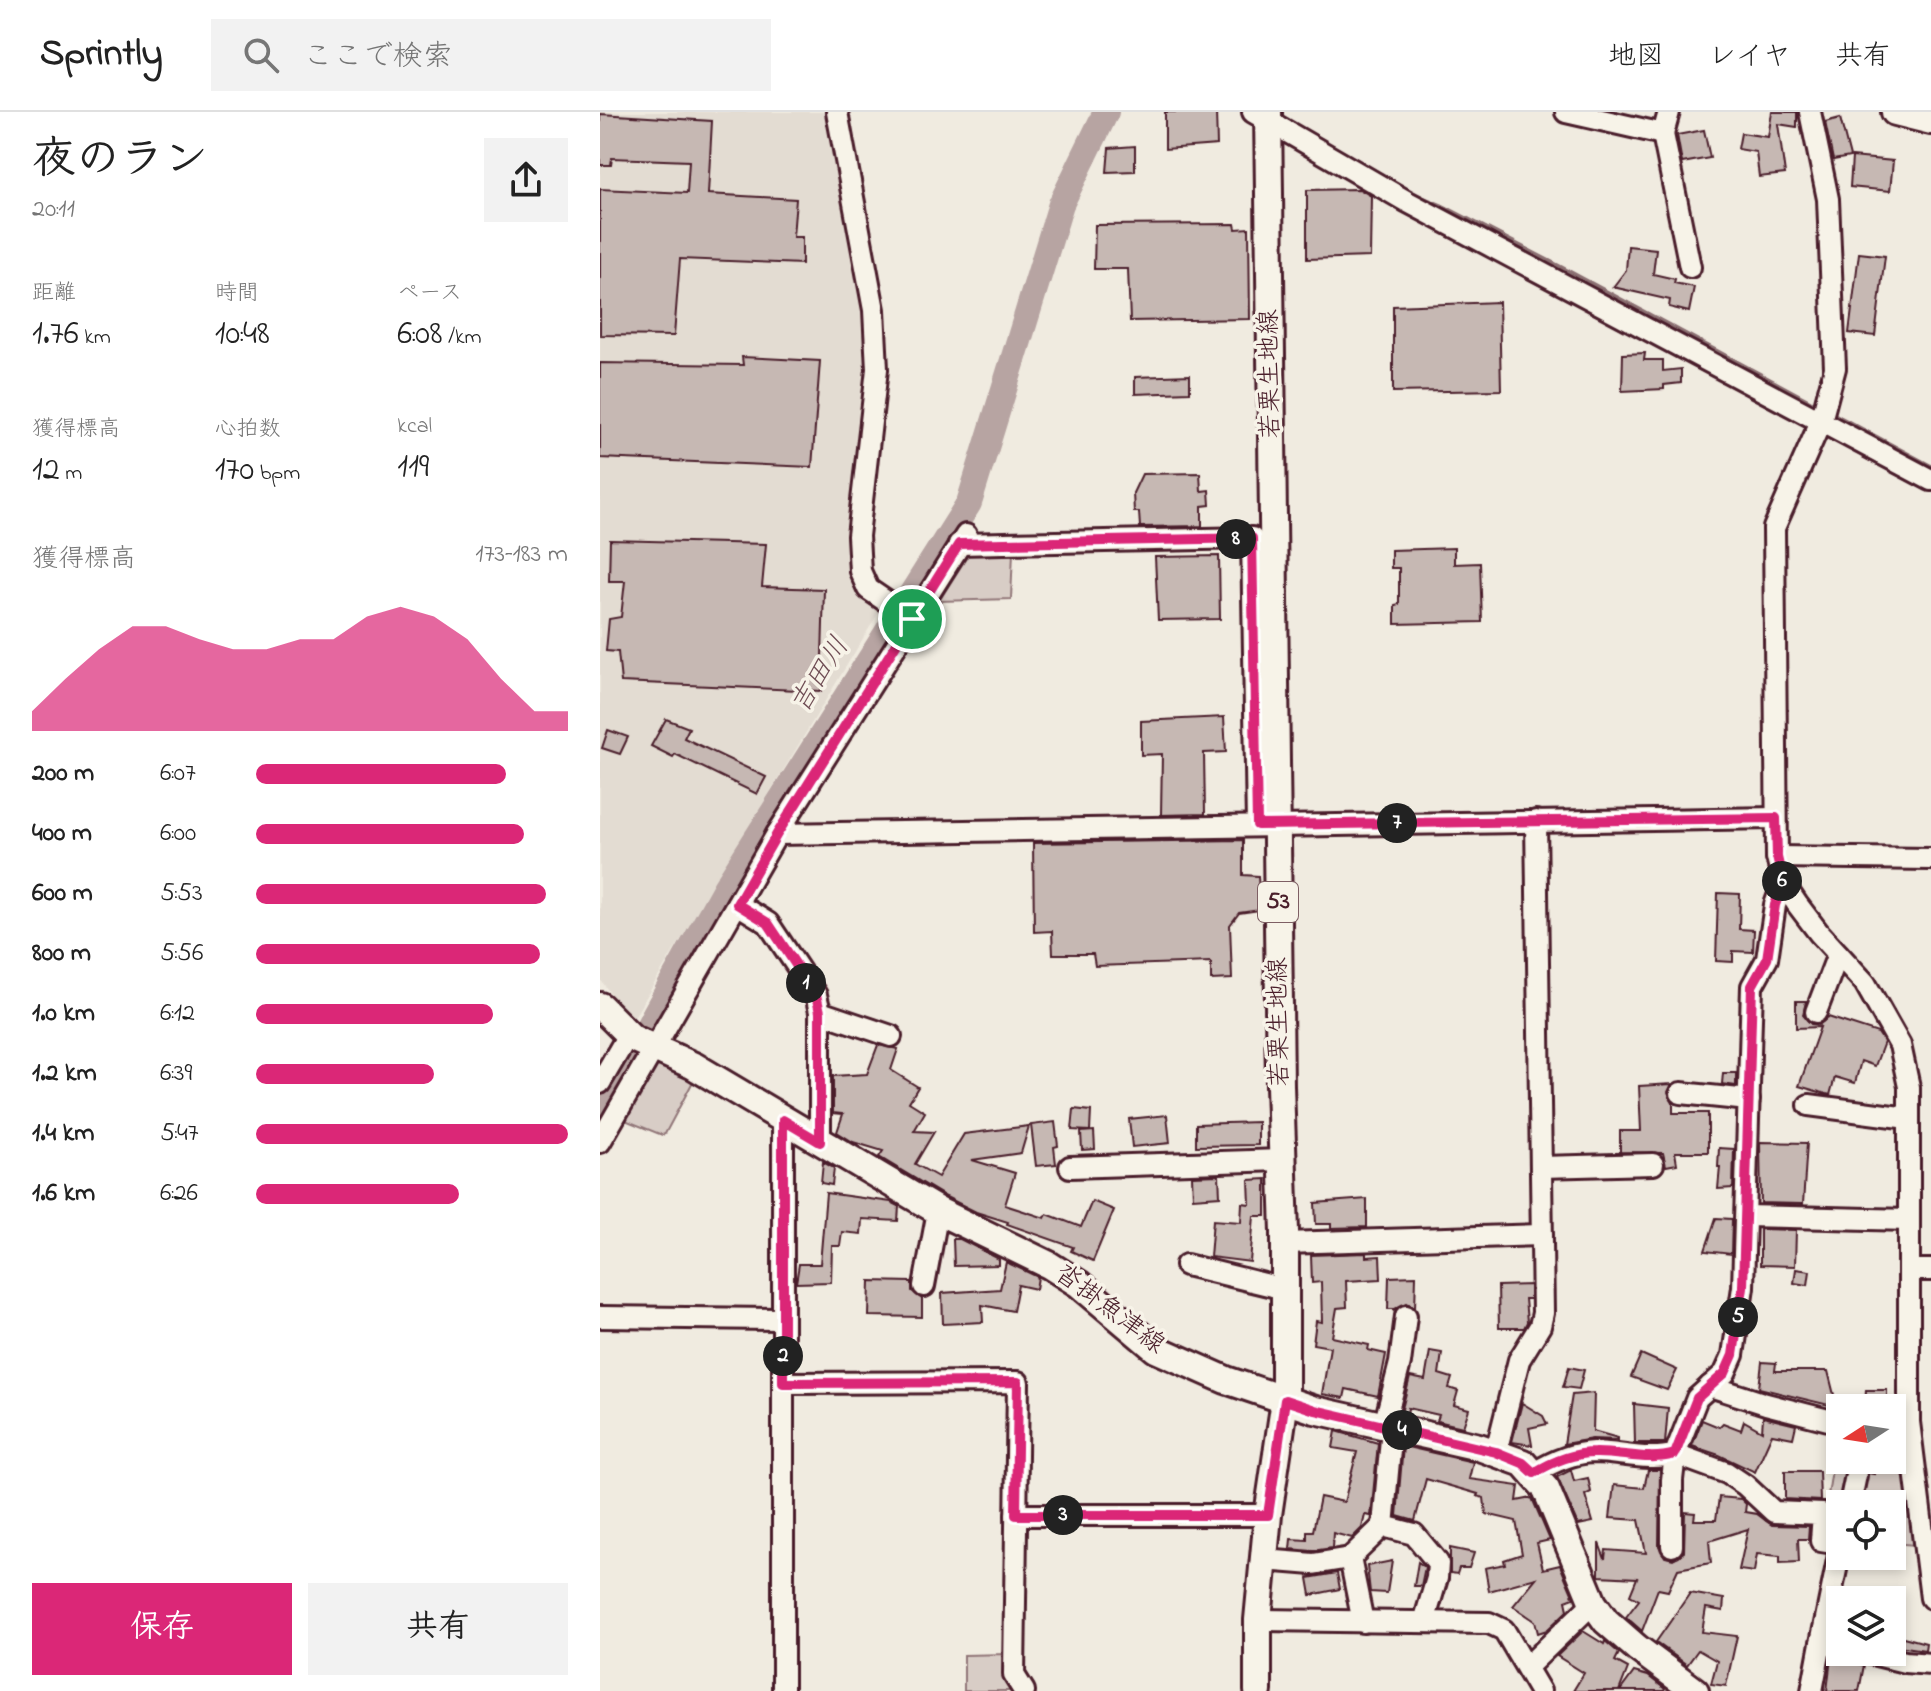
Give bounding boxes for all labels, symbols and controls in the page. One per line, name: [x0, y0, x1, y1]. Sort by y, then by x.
search box: [211, 19, 771, 91]
text: Sprintly: [40, 27, 163, 83]
icon: search: [239, 33, 283, 77]
text: ここで検索: [303, 36, 453, 80]
text: 地図: [1608, 37, 1664, 78]
text: レイヤ: [1708, 37, 1791, 78]
text: 共有: [1835, 37, 1891, 78]
text: 夜のラン: [32, 129, 208, 193]
button: share: [484, 138, 568, 222]
text: 20:11: [32, 191, 75, 229]
text: 距離: [32, 278, 76, 310]
text: 時間: [215, 278, 259, 310]
text: ペース: [397, 278, 462, 310]
street label: 若栗生地線: [1251, 309, 1291, 439]
text: 1.76: [32, 310, 79, 360]
text: 10:48: [215, 310, 270, 360]
text: 6:08: [397, 310, 443, 360]
text: km: [79, 322, 111, 354]
text: /km: [443, 322, 482, 354]
text: kcal: [397, 411, 432, 443]
text: 獲得標高: [32, 414, 120, 446]
text: 心拍数: [215, 414, 281, 446]
text: 119: [397, 443, 429, 493]
text: 12: [32, 446, 60, 496]
text: 170: [215, 446, 254, 496]
text: m: [60, 458, 82, 490]
text: bpm: [254, 458, 300, 490]
pin: 8: [1216, 519, 1256, 559]
text: 8: [1232, 523, 1240, 555]
text: 173–183 m: [475, 536, 568, 574]
text: 獲得標高: [32, 541, 136, 579]
pin: [878, 585, 946, 653]
icon: arrive: [890, 597, 934, 641]
water label: 吉田川: [781, 630, 861, 722]
text: 200 m: [32, 755, 94, 793]
text: 6:07: [160, 755, 196, 793]
pin: 7: [1377, 803, 1417, 843]
text: 7: [1392, 807, 1402, 839]
text: 400 m: [32, 815, 92, 853]
text: 6:00: [160, 815, 196, 853]
pin: 6: [1762, 861, 1802, 901]
text: 6: [1777, 865, 1787, 897]
text: 600 m: [32, 875, 93, 913]
text: 5:53: [160, 875, 203, 913]
road number: 53: [1258, 882, 1298, 922]
text: 800 m: [32, 935, 91, 973]
text: 5:56: [160, 935, 203, 973]
street label: 若栗生地線: [1260, 957, 1300, 1087]
pin: 1: [786, 963, 826, 1003]
text: 1: [803, 967, 810, 999]
text: 1.0 km: [32, 995, 95, 1033]
text: 6:12: [160, 995, 195, 1033]
text: 1.2 km: [32, 1055, 97, 1093]
text: 6:39: [160, 1055, 192, 1093]
text: 1.4 km: [32, 1115, 94, 1153]
text: 5:47: [160, 1115, 199, 1153]
text: 1.6 km: [32, 1175, 95, 1213]
text: 6:26: [160, 1175, 198, 1213]
street label: 沓掛魚津線: [1046, 1256, 1172, 1364]
pin: 5: [1718, 1297, 1758, 1337]
text: 5: [1732, 1301, 1744, 1333]
pin: 2: [763, 1336, 803, 1376]
text: 2: [778, 1340, 788, 1372]
north arrow: [1826, 1394, 1906, 1474]
map controls: [1826, 1394, 1906, 1666]
pin: 4: [1382, 1410, 1422, 1450]
text: 4: [1397, 1414, 1407, 1446]
button: locate: [1826, 1490, 1906, 1570]
pin: 3: [1043, 1495, 1083, 1535]
text: 3: [1058, 1499, 1068, 1531]
button: 保存: [32, 1583, 292, 1675]
button: 共有: [308, 1583, 568, 1675]
button: layers: [1826, 1586, 1906, 1666]

